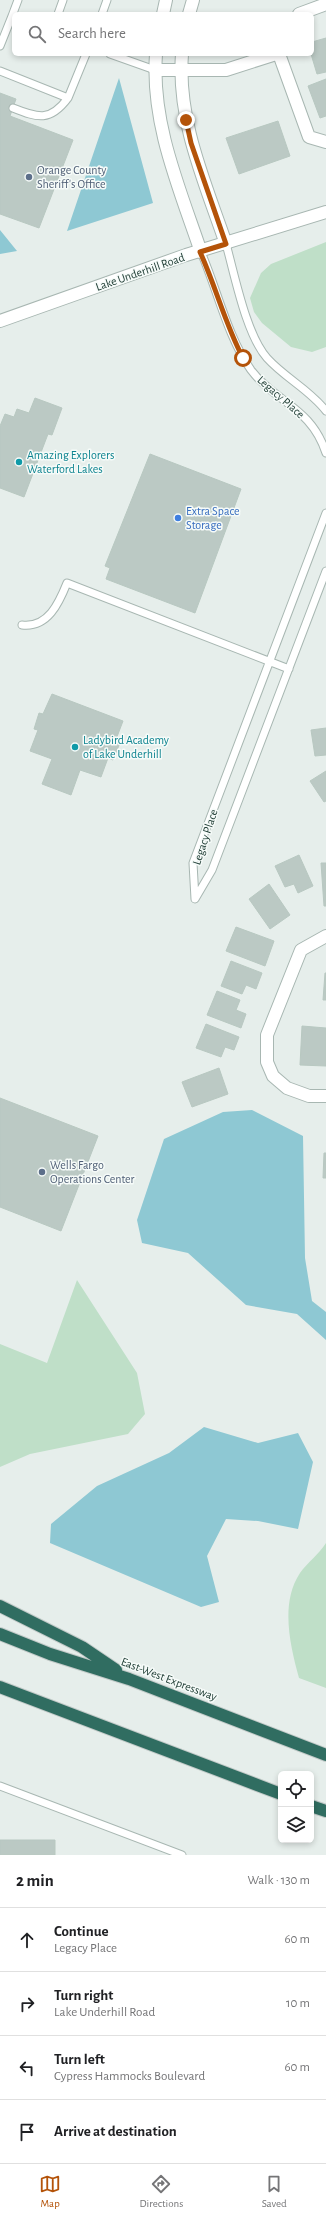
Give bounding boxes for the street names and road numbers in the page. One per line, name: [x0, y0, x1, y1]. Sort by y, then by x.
street label: Lake Underhill Road: [94, 251, 186, 293]
street label: Legacy Place: [254, 373, 307, 421]
street label: Legacy Place: [190, 808, 221, 867]
street label: East-West Expressway: [119, 1655, 219, 1704]

